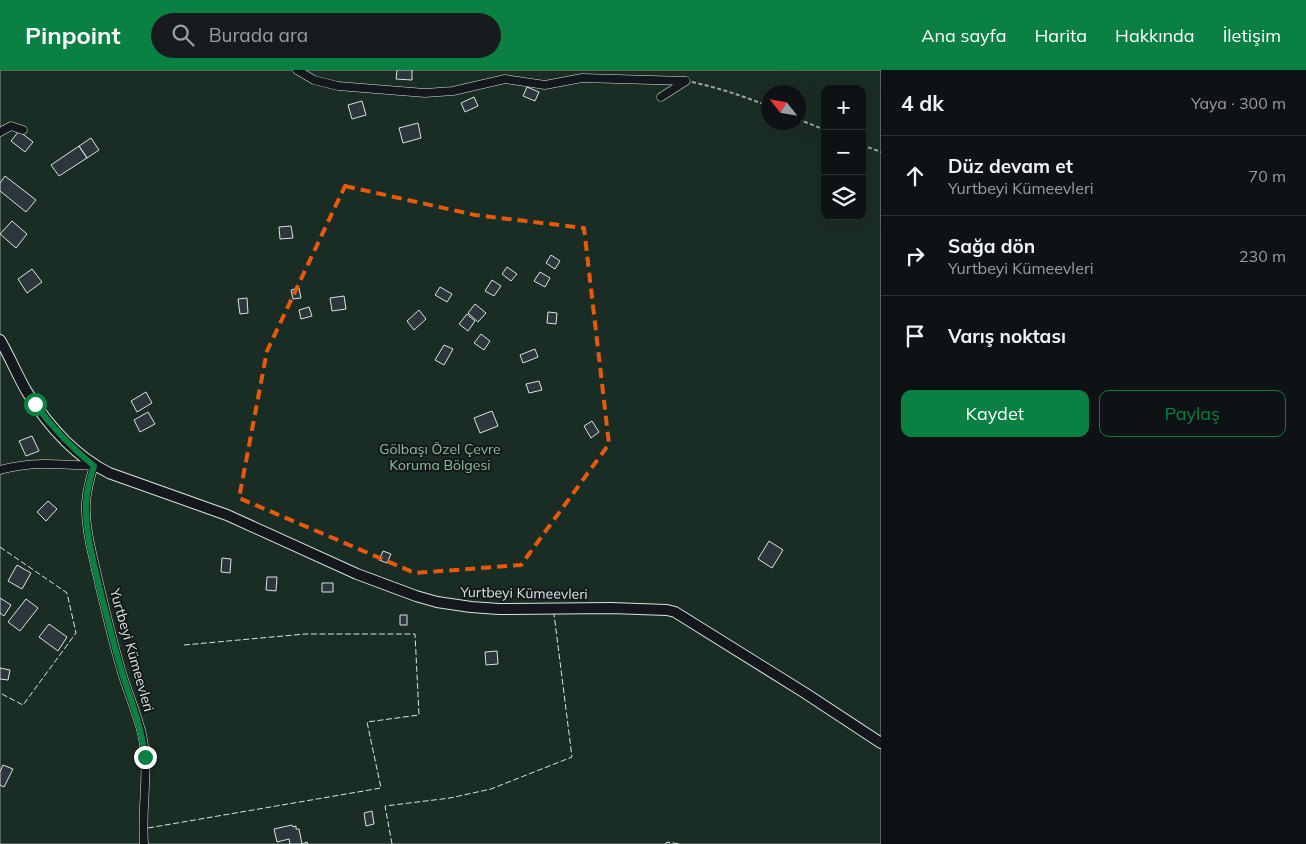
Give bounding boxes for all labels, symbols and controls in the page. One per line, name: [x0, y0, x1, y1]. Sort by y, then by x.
search box: [151, 13, 501, 58]
text: Pinpoint: [25, 20, 121, 50]
icon: search: [169, 21, 197, 49]
text: Burada ara: [209, 23, 308, 47]
text: Ana sayfa: [921, 24, 1007, 47]
text: Harita: [1035, 24, 1087, 47]
text: Hakkında: [1115, 24, 1195, 47]
text: İletişim: [1223, 24, 1281, 47]
north arrow: [761, 85, 806, 130]
map controls: [821, 85, 866, 220]
button: +: [821, 85, 866, 130]
text: 4 dk: [901, 90, 944, 116]
text: Yaya · 300 m: [1191, 93, 1286, 113]
button: −: [821, 130, 866, 175]
text: Düz devam et: [948, 154, 1073, 178]
icon: ahead: [901, 162, 929, 190]
text: 70 m: [1249, 166, 1286, 186]
button: layers: [821, 175, 866, 220]
text: Yurtbeyi Kümeevleri: [948, 178, 1094, 198]
text: Sağa dön: [948, 234, 1035, 258]
icon: right: [901, 242, 929, 270]
text: 230 m: [1239, 246, 1286, 266]
text: Yurtbeyi Kümeevleri: [948, 258, 1094, 278]
icon: arrive: [901, 322, 929, 350]
text: Varış noktası: [948, 324, 1066, 348]
button: Kaydet: [901, 390, 1089, 437]
button: Paylaş: [1099, 390, 1286, 437]
route start: [24, 393, 47, 416]
park label: Gölbaşı Özel Çevre Koruma Bölgesi: [379, 440, 501, 474]
street label: Yurtbeyi Kümeevleri: [459, 583, 588, 603]
street label: Yurtbeyi Kümeevleri: [106, 585, 158, 714]
route end: [134, 746, 157, 769]

